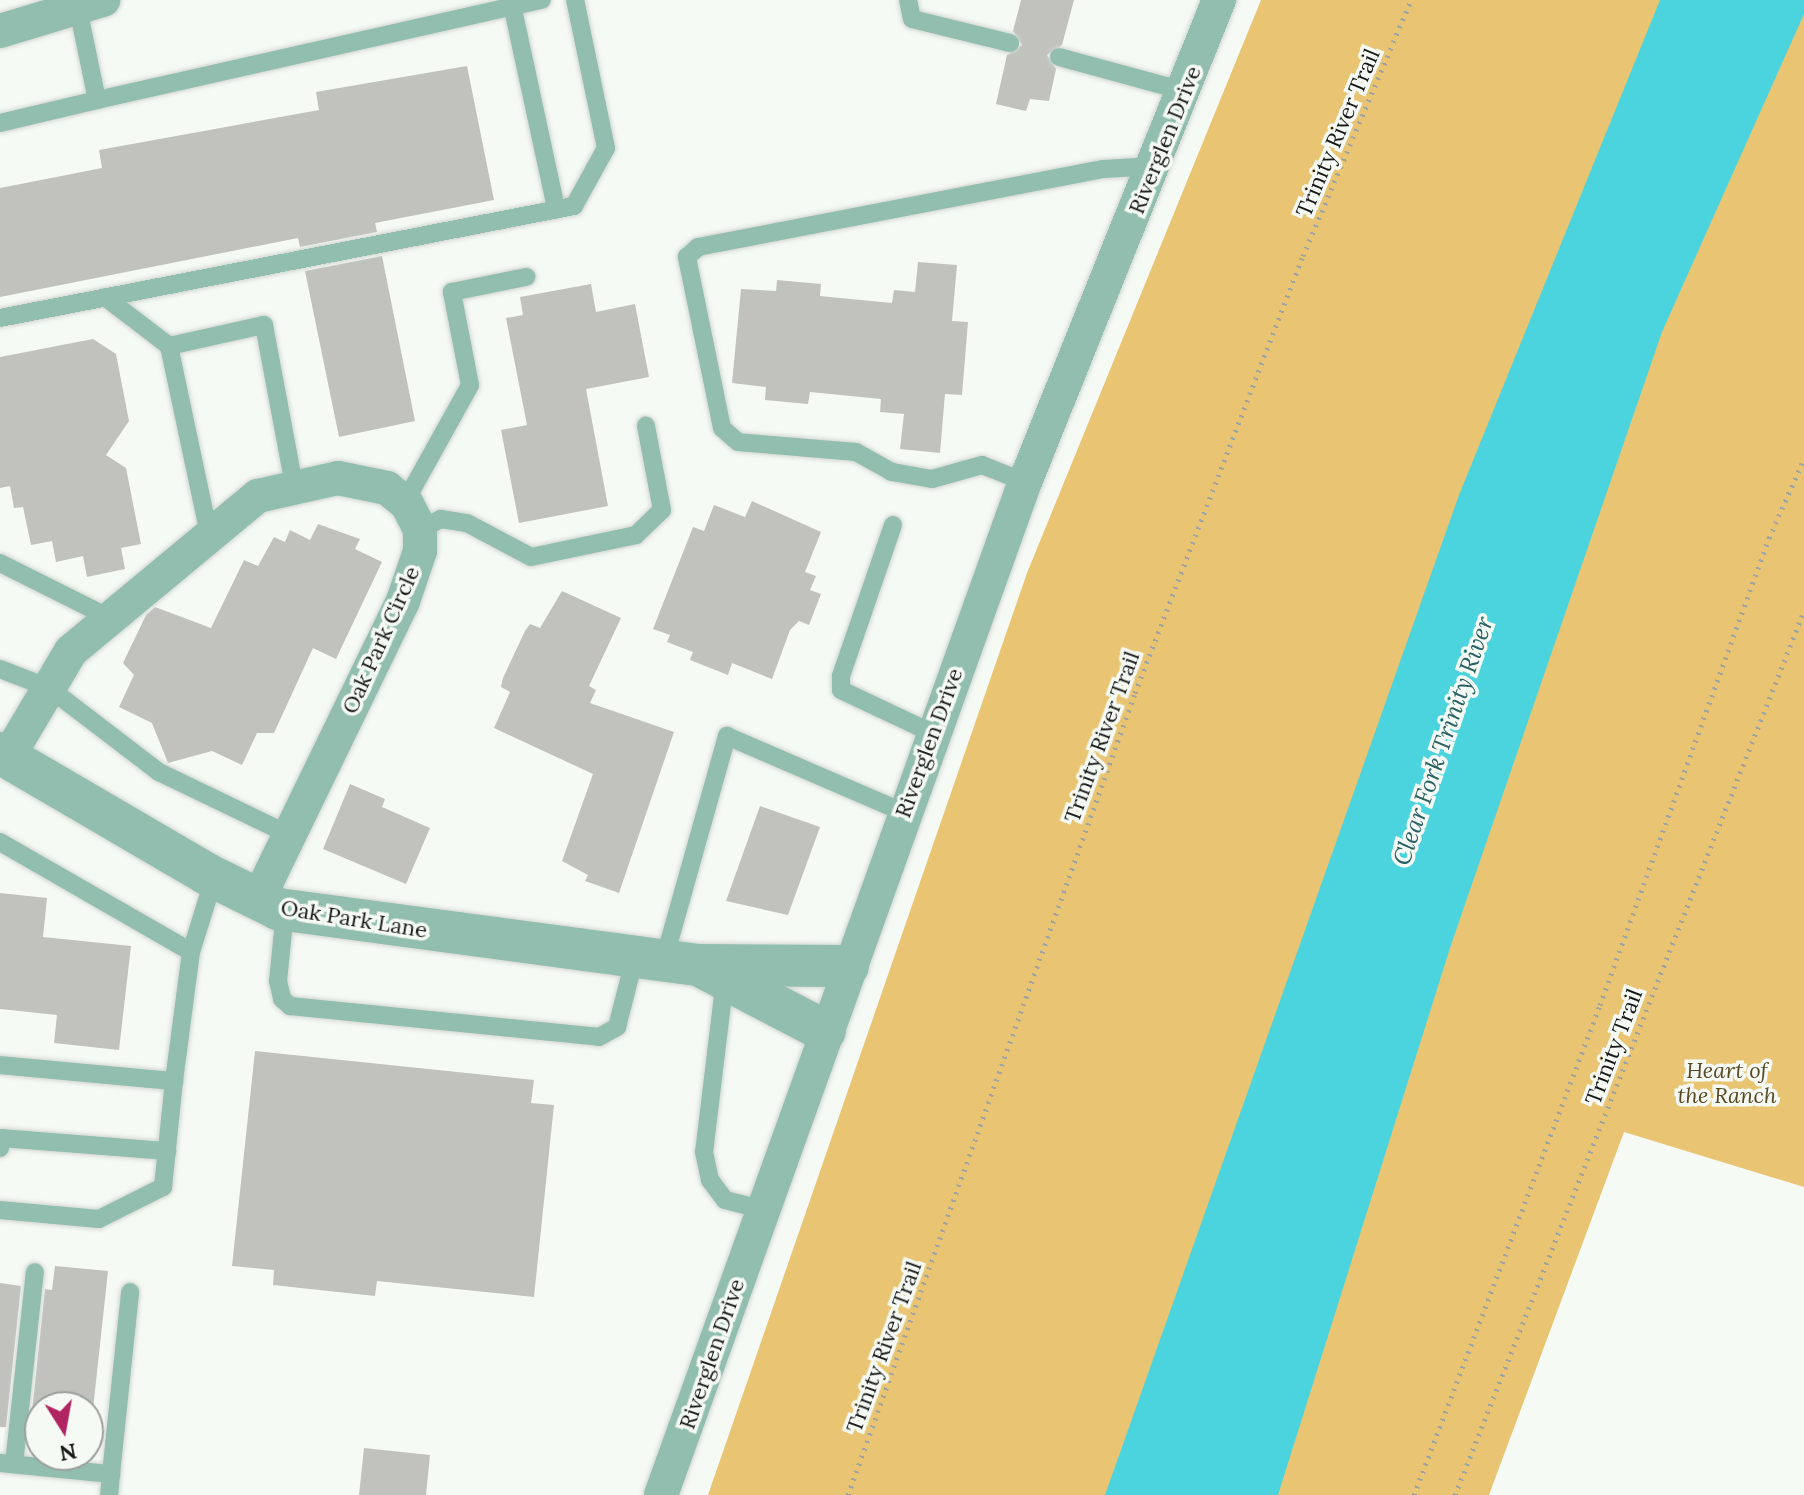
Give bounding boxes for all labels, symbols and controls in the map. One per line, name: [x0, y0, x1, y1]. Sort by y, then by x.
street label: Trinity River Trail: [1291, 45, 1385, 221]
street label: Riverglen Drive: [1123, 62, 1207, 218]
street label: Oak Park Circle: [337, 562, 425, 718]
water label: Clear Fork Trinity River: [1387, 613, 1499, 869]
street label: Trinity River Trail: [1059, 648, 1145, 826]
street label: Riverglen Drive: [890, 665, 968, 821]
street label: Oak Park Lane: [279, 894, 429, 944]
street label: Trinity Trail: [1580, 985, 1648, 1109]
park label: Heart of the Ranch: [1677, 1057, 1777, 1108]
street label: Trinity River Trail: [841, 1258, 927, 1436]
street label: Riverglen Drive: [674, 1275, 750, 1433]
north arrow: [24, 1391, 104, 1471]
text: N: [57, 1437, 79, 1468]

